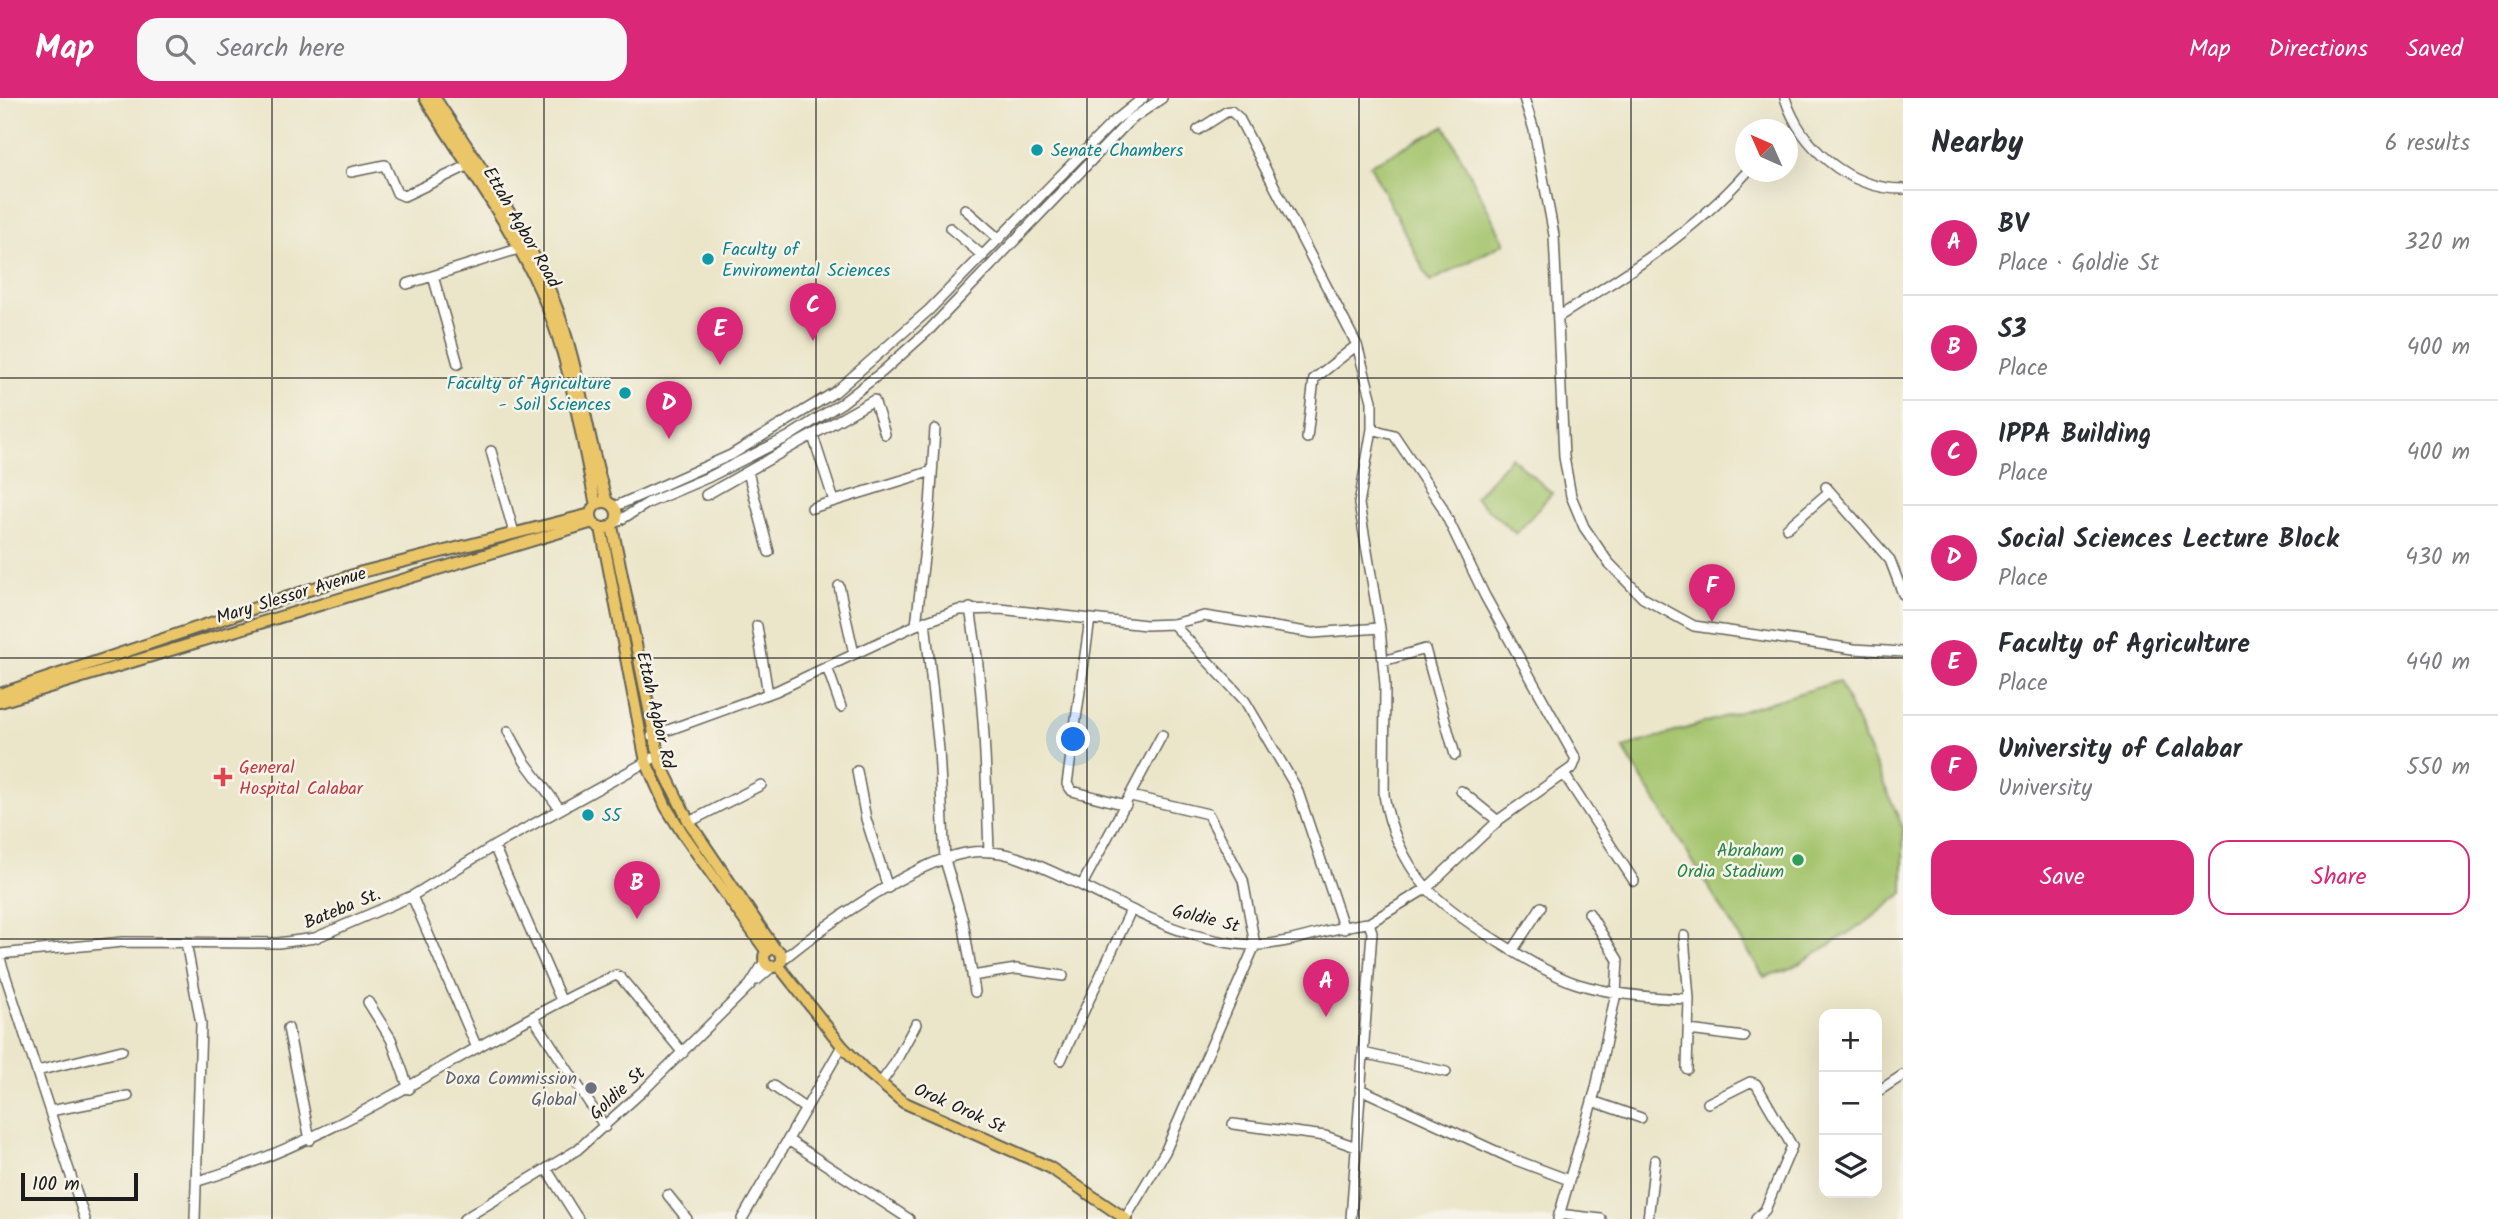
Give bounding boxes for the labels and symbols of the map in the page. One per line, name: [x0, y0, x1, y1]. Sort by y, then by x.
north arrow: [1735, 119, 1798, 182]
place label: Senate Chambers: [1051, 137, 1184, 166]
marker: Senate Chambers: [1029, 142, 1045, 158]
street label: Ettah Agbor Road: [474, 162, 568, 295]
place label: Faculty of Enviromental Sciences: [722, 236, 891, 286]
marker: Faculty of Enviromental Sciences: [700, 251, 716, 267]
pin: C: [790, 283, 836, 341]
pin: E: [697, 307, 743, 365]
place label: Faculty of Agriculture - Soil Sciences: [447, 370, 611, 420]
pin: D: [646, 381, 692, 439]
marker: Faculty of Agriculture - Soil Sciences: [617, 385, 633, 401]
street label: Mary Slessor Avenue: [213, 560, 370, 633]
pin: F: [1689, 564, 1735, 622]
street label: Ettah Agbor Rd: [627, 649, 682, 773]
your location: [1056, 722, 1090, 756]
place label: General Hospital Calabar: [239, 754, 364, 804]
marker: General Hospital Calabar: [213, 767, 233, 787]
place label: S5: [602, 802, 623, 831]
marker: S5: [580, 807, 596, 823]
place label: Abraham Ordia Stadium: [1677, 837, 1784, 887]
marker: Abraham Ordia Stadium: [1790, 852, 1806, 868]
pin: B: [614, 861, 660, 919]
street label: Bateba St.: [300, 881, 385, 938]
street label: Goldie St: [1169, 897, 1243, 942]
pin: A: [1303, 959, 1349, 1017]
street label: Goldie St: [583, 1059, 654, 1128]
place label: Doxa Commission Global: [445, 1065, 578, 1115]
street label: Orok Orok St: [909, 1076, 1011, 1143]
marker: Doxa Commission Global: [583, 1080, 599, 1096]
scale bar: [21, 1170, 138, 1202]

